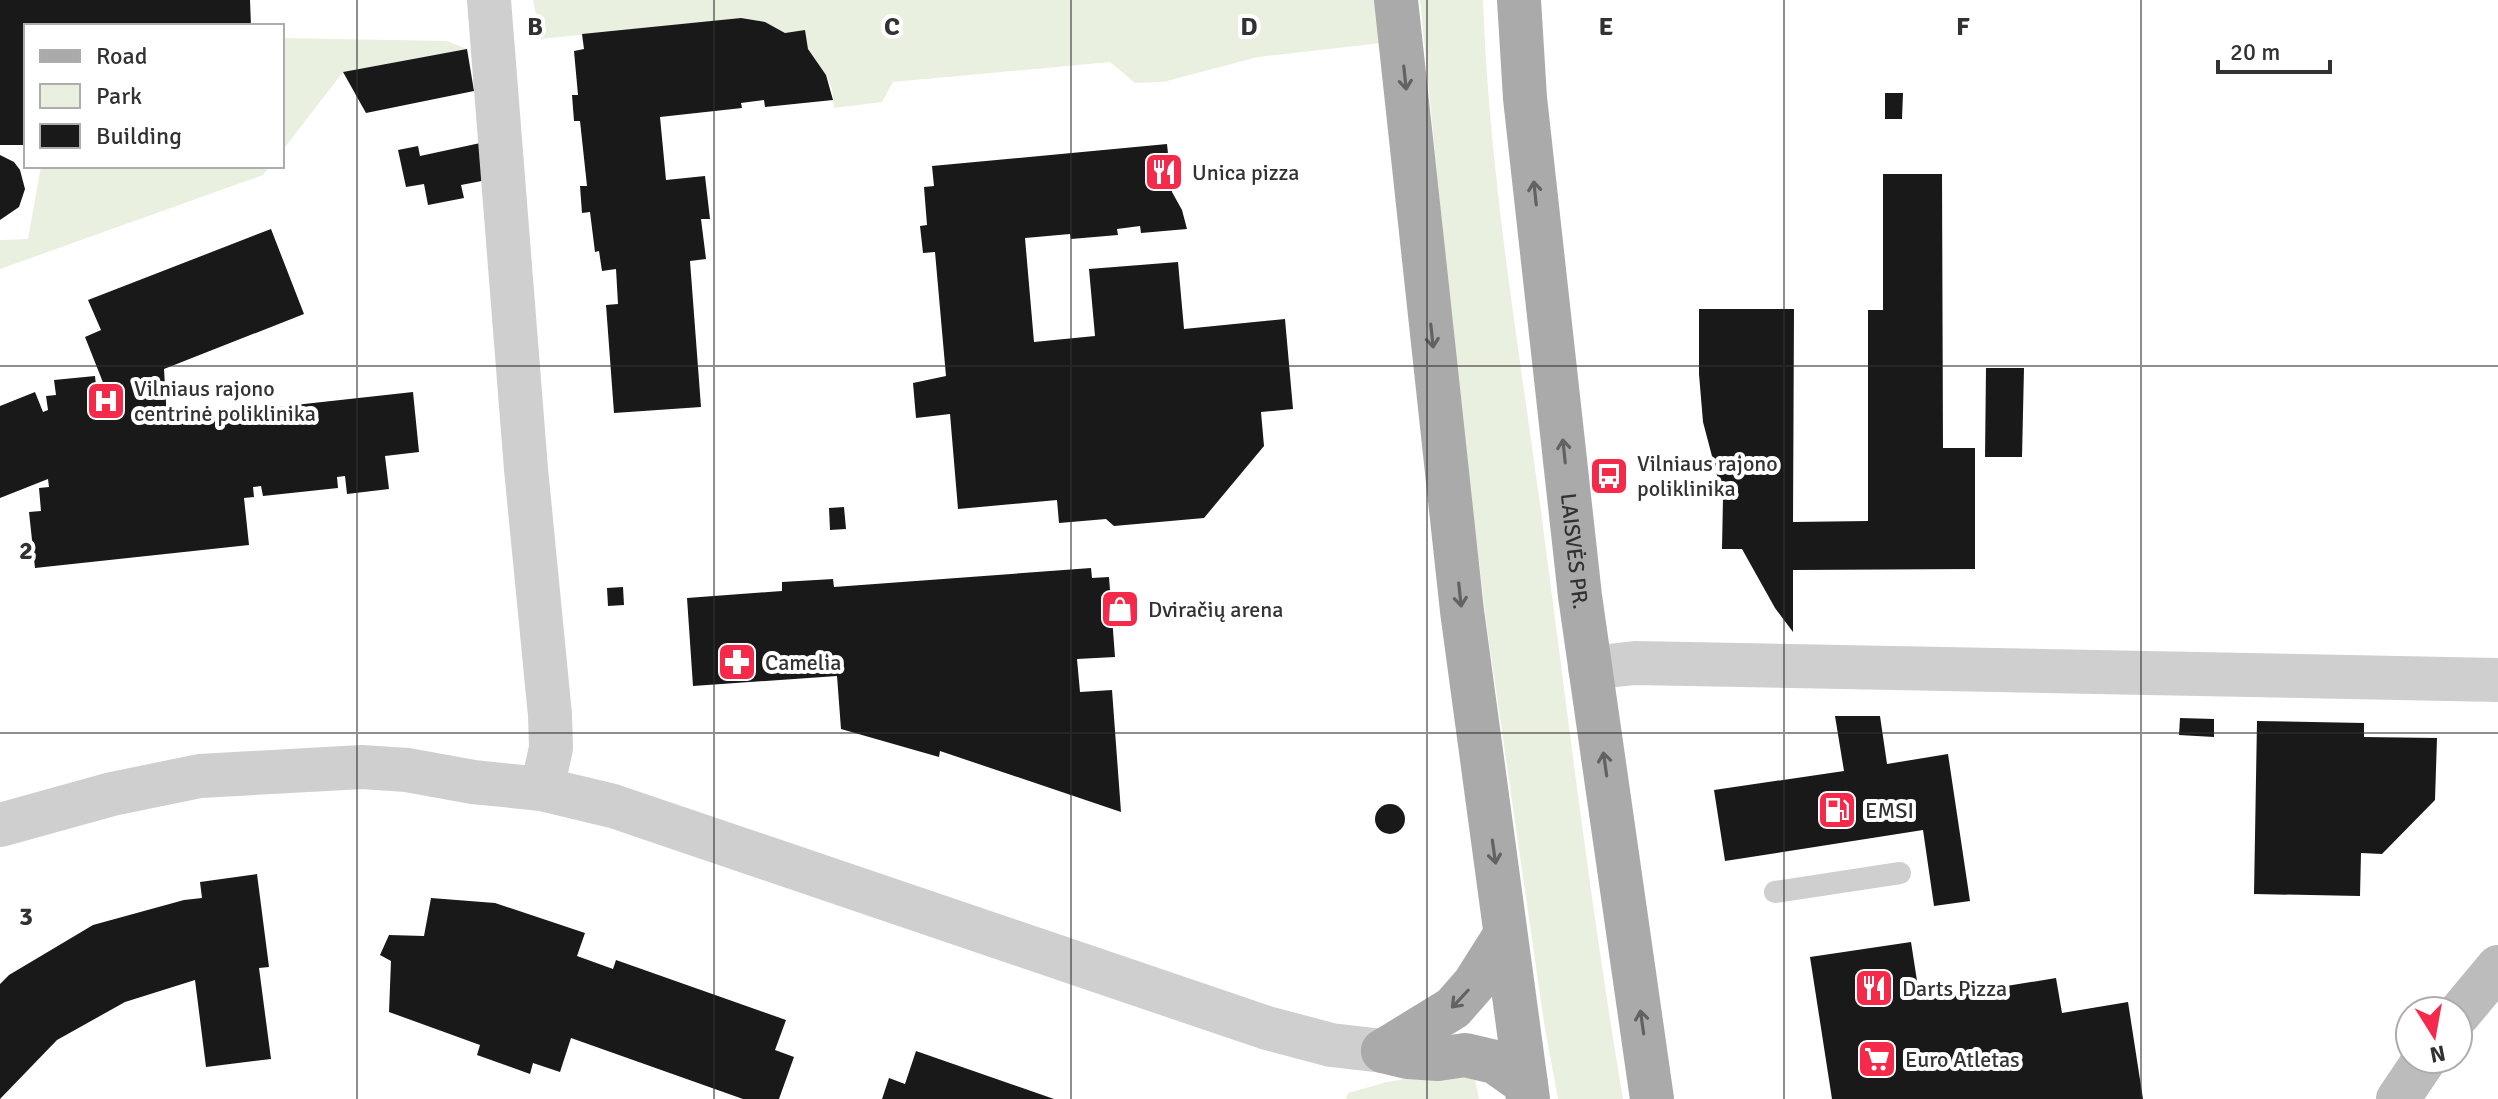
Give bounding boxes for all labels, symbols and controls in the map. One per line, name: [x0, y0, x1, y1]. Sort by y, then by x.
text: B: [527, 11, 543, 43]
text: C: [884, 11, 900, 43]
text: D: [1240, 11, 1258, 43]
text: E: [1599, 11, 1613, 43]
text: F: [1956, 11, 1970, 43]
legend: [24, 24, 284, 168]
scale bar: [2218, 24, 2330, 74]
text: 20 m: [2230, 37, 2280, 67]
text: Road: [96, 41, 147, 71]
one-way arrow: [1397, 64, 1412, 90]
text: Park: [96, 81, 142, 111]
text: Building: [96, 121, 182, 151]
restaurant icon: Unica pizza: [1143, 151, 1185, 193]
place label: Unica pizza: [1192, 159, 1299, 186]
one-way arrow: [1528, 180, 1543, 207]
one-way arrow: [1425, 322, 1440, 349]
place label: Vilniaus rajono centrinė poliklinika: [134, 375, 316, 427]
hospital icon: Vilniaus rajono centrinė poliklinika: [85, 380, 127, 422]
one-way arrow: [1557, 438, 1572, 465]
place label: Vilniaus rajono poliklinika: [1637, 450, 1778, 502]
bus stop icon: Vilniaus rajono poliklinika: [1588, 455, 1630, 497]
street label: LAISVĖS PR.: [1555, 492, 1595, 611]
text: 2: [19, 535, 33, 567]
one-way arrow: [1453, 581, 1468, 607]
shop icon: Dviračių arena: [1099, 588, 1141, 630]
place label: Dviračių arena: [1148, 596, 1283, 623]
pharmacy icon: Camelia: [716, 641, 758, 683]
place label: Camelia: [765, 649, 841, 676]
one-way arrow: [1597, 752, 1612, 777]
fuel station icon: EMSI: [1816, 789, 1858, 831]
place label: EMSI: [1865, 797, 1914, 824]
one-way arrow: [1487, 839, 1502, 864]
text: 3: [19, 901, 33, 933]
restaurant icon: Darts Pizza: [1853, 967, 1895, 1009]
place label: Darts Pizza: [1902, 975, 2007, 1002]
one-way arrow: [1452, 988, 1470, 1008]
north arrow: [2394, 995, 2474, 1075]
one-way arrow: [1634, 1010, 1649, 1035]
supermarket icon: Euro Atletas: [1856, 1038, 1898, 1080]
text: N: [2428, 1039, 2448, 1069]
place label: Euro Atletas: [1905, 1046, 2020, 1073]

